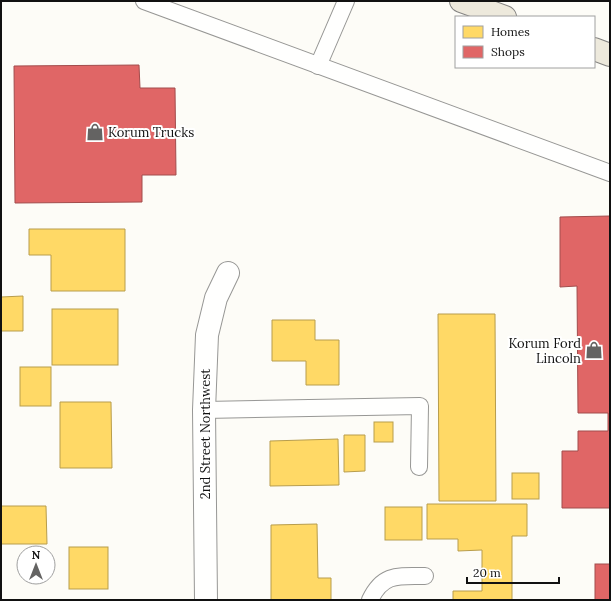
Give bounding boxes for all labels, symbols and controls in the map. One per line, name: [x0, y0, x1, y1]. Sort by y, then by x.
legend: [455, 16, 595, 68]
text: Homes: [491, 24, 530, 39]
text: Shops: [491, 44, 525, 59]
shop icon: Korum Trucks: [85, 122, 105, 142]
place label: Korum Trucks: [108, 124, 194, 141]
place label: Korum Ford Lincoln: [508, 335, 581, 367]
shop icon: Korum Ford Lincoln: [584, 340, 604, 360]
street label: 2nd Street Northwest: [197, 369, 214, 499]
north arrow: [16, 545, 56, 585]
text: N: [32, 548, 41, 562]
scale bar: [467, 559, 559, 585]
text: 20 m: [473, 565, 501, 580]

